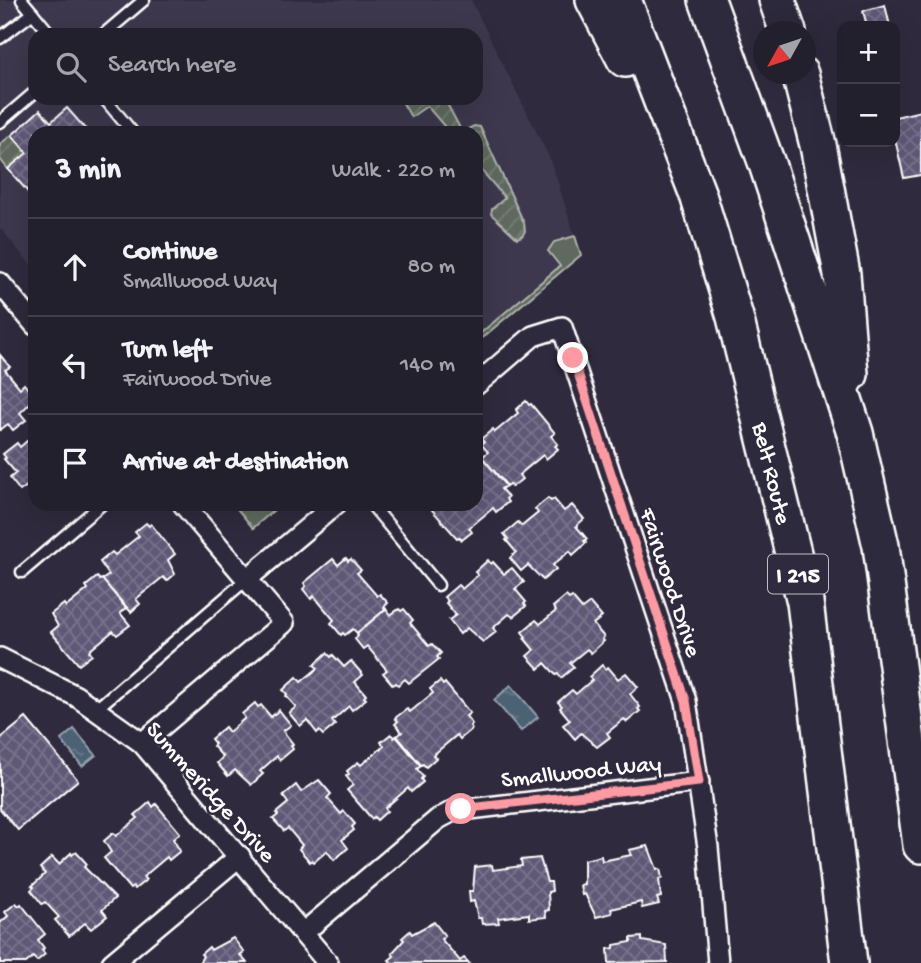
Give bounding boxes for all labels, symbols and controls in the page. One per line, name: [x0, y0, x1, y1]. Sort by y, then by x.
north arrow: [753, 21, 816, 84]
map controls: [837, 21, 900, 147]
button: +: [837, 21, 900, 84]
search box: [28, 28, 483, 105]
icon: search: [52, 48, 90, 86]
text: Search here: [108, 51, 236, 82]
button: −: [837, 84, 900, 147]
text: 3 min: [56, 154, 121, 189]
text: Walk · 220 m: [332, 158, 455, 185]
text: Continue: [123, 238, 217, 269]
icon: ahead: [56, 248, 94, 286]
text: 80 m: [408, 254, 455, 281]
text: Smallwood Way: [123, 269, 277, 296]
text: Turn left: [123, 336, 211, 367]
route end: [557, 342, 588, 373]
icon: left: [56, 346, 94, 384]
text: 140 m: [400, 352, 455, 379]
text: Fairwood Drive: [123, 367, 271, 394]
street label: Belt Route: [743, 419, 797, 528]
icon: arrive: [56, 444, 94, 482]
text: Arrive at destination: [123, 448, 348, 479]
street label: Fairwood Drive: [631, 504, 707, 662]
road number: I 215: [768, 554, 828, 594]
street label: Summeridge Drive: [138, 717, 281, 871]
street label: Smallwood Way: [500, 751, 663, 796]
route start: [445, 793, 476, 824]

